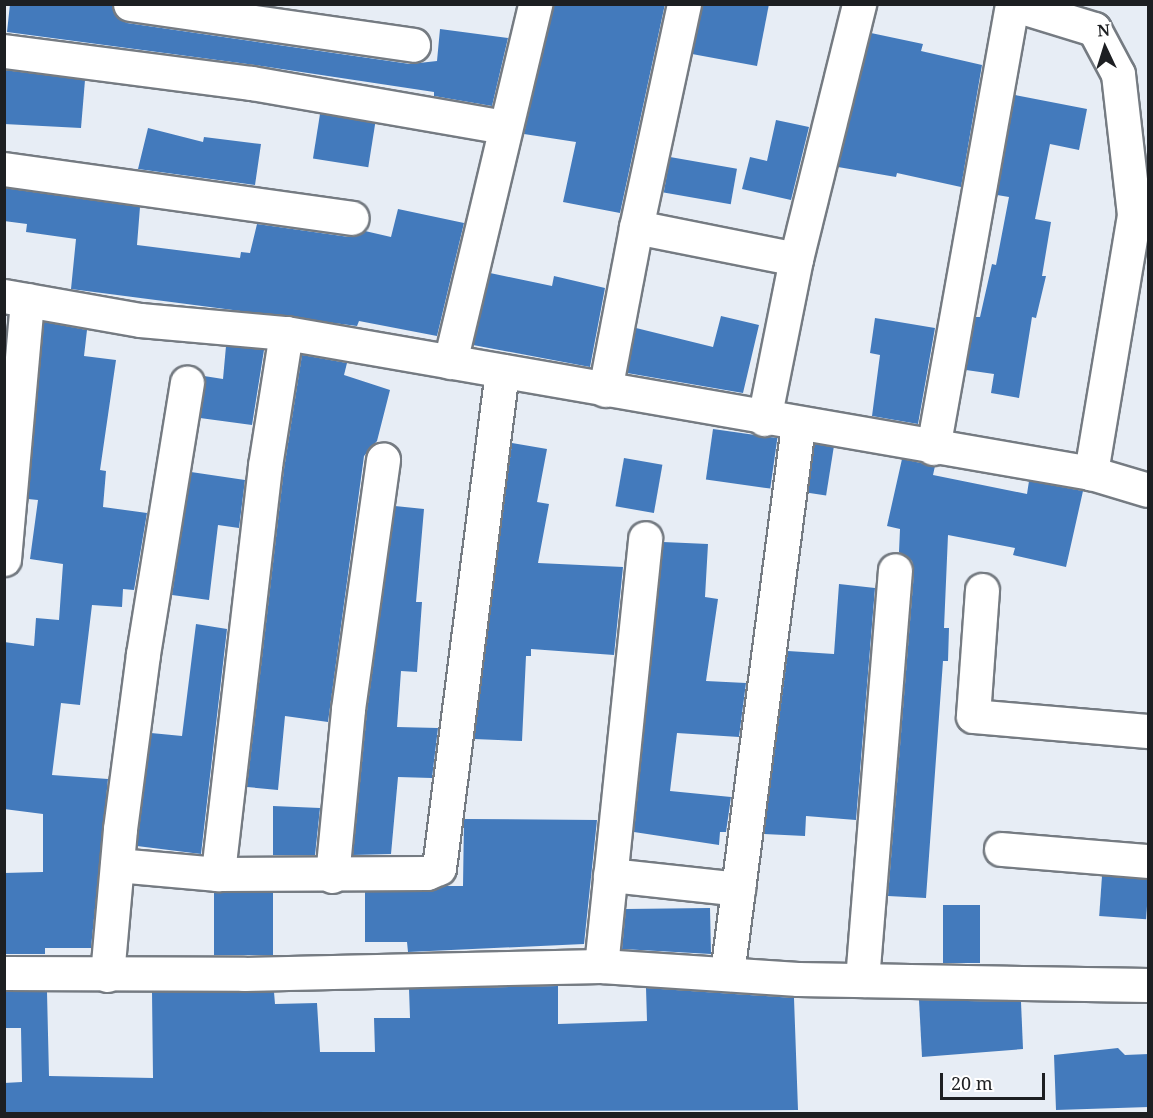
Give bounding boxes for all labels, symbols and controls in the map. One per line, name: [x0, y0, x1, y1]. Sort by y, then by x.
north arrow: [1075, 18, 1135, 78]
text: N: [1097, 19, 1111, 41]
scale bar: [943, 1061, 1048, 1099]
text: 20 m: [951, 1071, 993, 1095]

